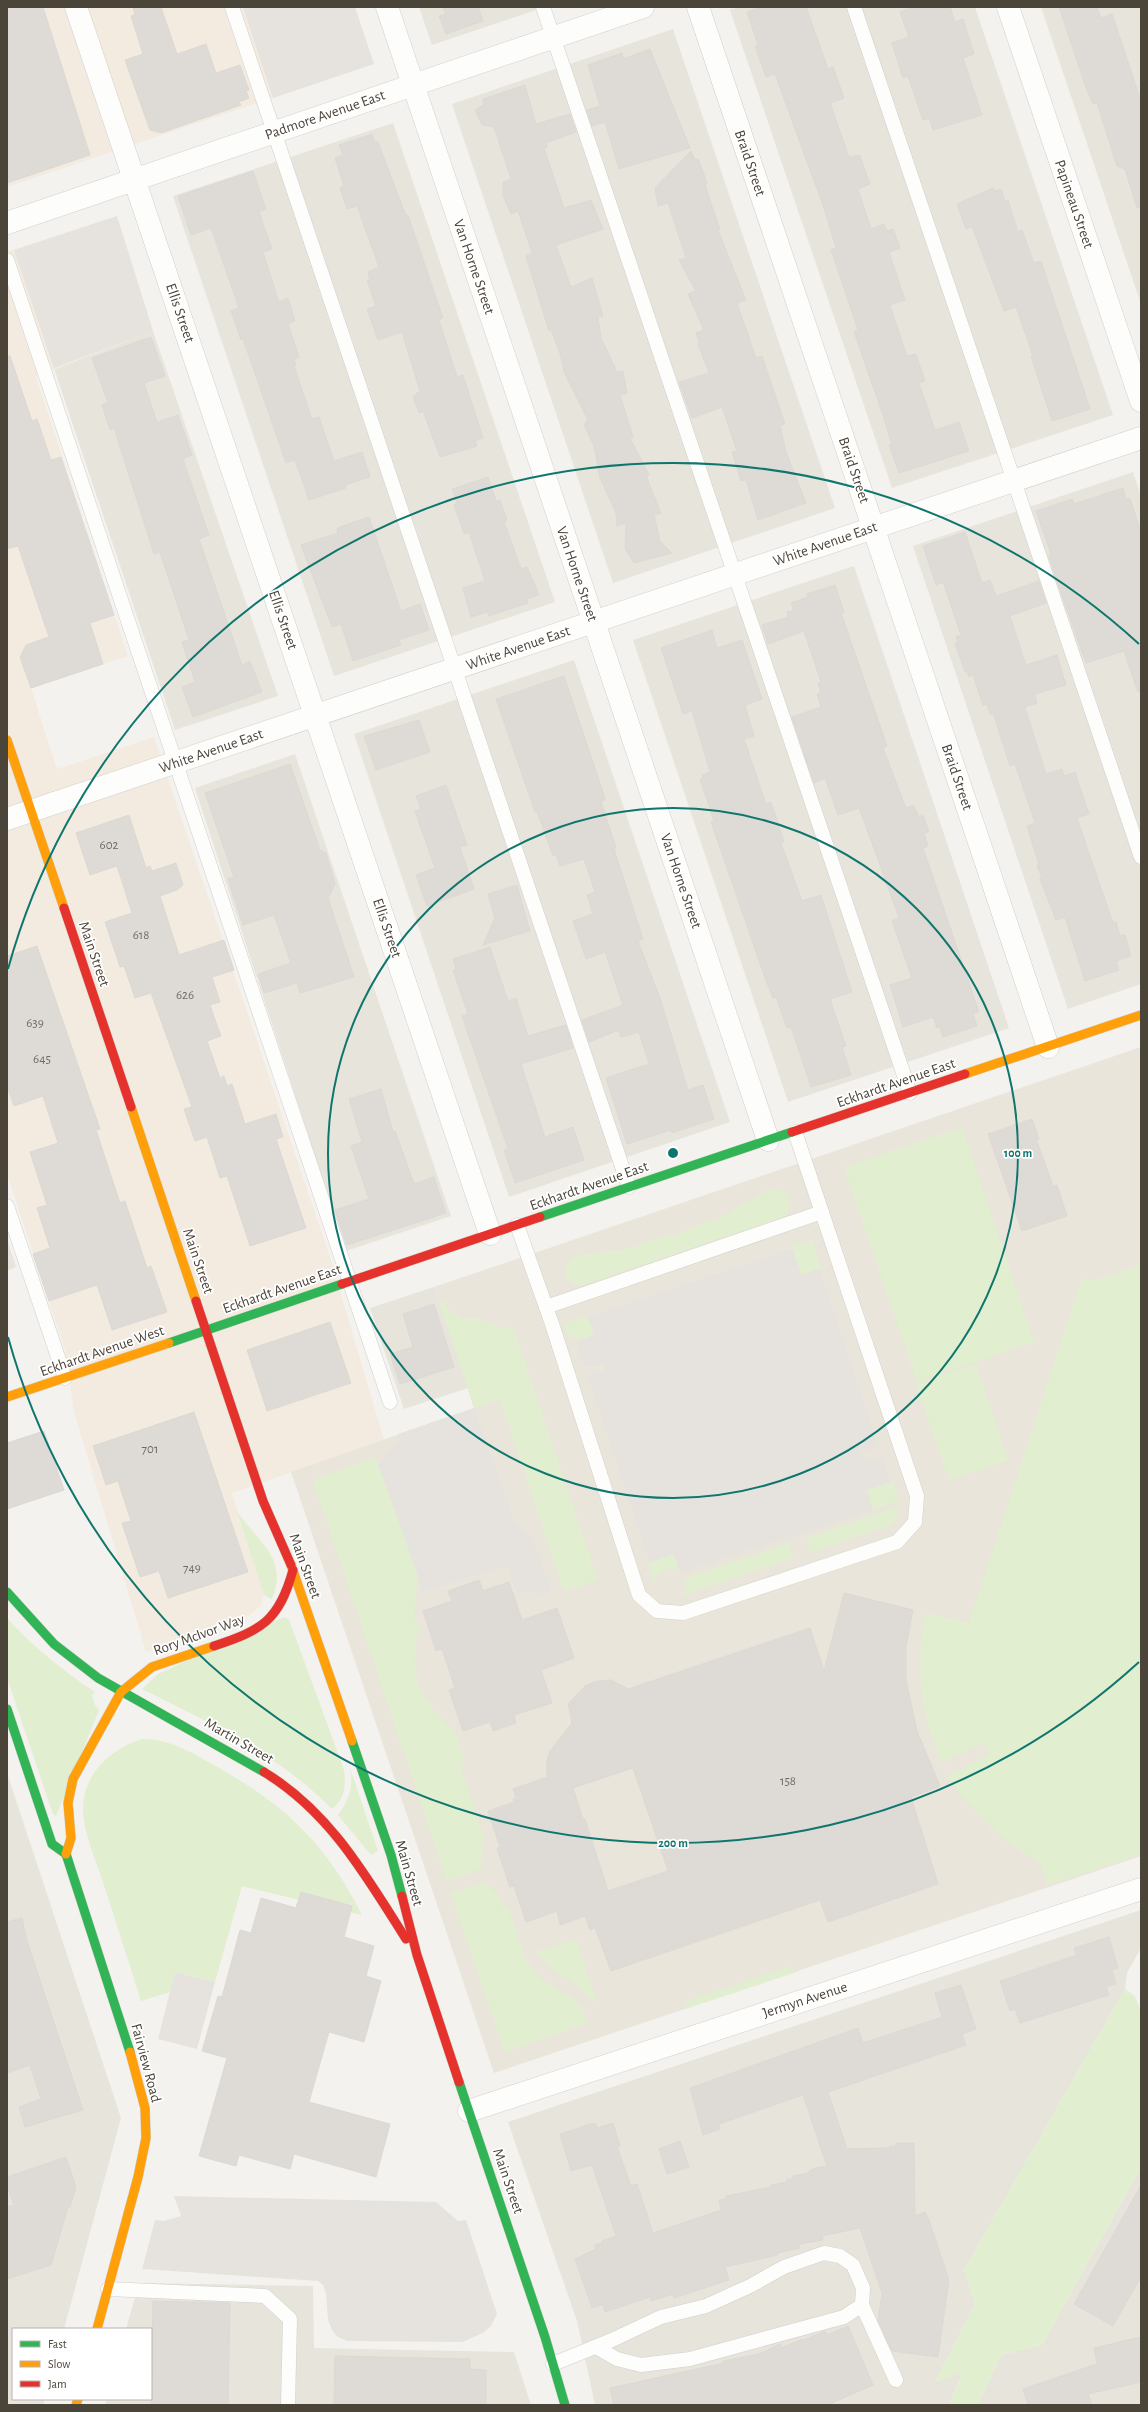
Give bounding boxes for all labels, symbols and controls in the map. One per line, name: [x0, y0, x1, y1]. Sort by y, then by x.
street label: Padmore Avenue East: [263, 87, 387, 143]
street label: Braid Street: [732, 128, 768, 198]
street label: Papineau Street: [1052, 158, 1096, 250]
street label: Van Horne Street: [451, 218, 497, 316]
street label: Ellis Street: [163, 281, 197, 345]
street label: Braid Street: [836, 435, 872, 505]
street label: White Avenue East: [771, 519, 879, 569]
street label: Van Horne Street: [554, 525, 600, 623]
street label: Ellis Street: [266, 588, 300, 652]
street label: White Avenue East: [464, 623, 572, 673]
street label: White Avenue East: [157, 726, 265, 776]
street label: Braid Street: [939, 742, 975, 812]
street label: Van Horne Street: [658, 832, 704, 930]
house number: 602: [100, 839, 119, 852]
street label: Ellis Street: [370, 896, 404, 960]
street label: Main Street: [76, 920, 112, 989]
house number: 618: [133, 929, 149, 942]
house number: 626: [176, 989, 194, 1002]
house number: 639: [26, 1017, 44, 1030]
house number: 645: [33, 1053, 51, 1066]
street label: Eckhardt Avenue East: [835, 1056, 957, 1110]
centre of rings: [666, 1146, 680, 1160]
text: 100 m: [1004, 1147, 1032, 1159]
street label: Eckhardt Avenue East: [528, 1159, 650, 1213]
street label: Main Street: [180, 1227, 216, 1296]
street label: Eckhardt Avenue East: [221, 1262, 343, 1316]
street label: Eckhardt Avenue West: [38, 1323, 166, 1379]
house number: 701: [142, 1443, 158, 1456]
street label: Main Street: [286, 1532, 324, 1601]
house number: 749: [183, 1562, 201, 1575]
street label: Rory McIvor Way: [151, 1611, 247, 1658]
street label: Martin Street: [202, 1715, 276, 1767]
house number: 158: [780, 1775, 796, 1788]
text: 200 m: [658, 1837, 688, 1849]
street label: Main Street: [392, 1838, 426, 1908]
street label: Jermyn Avenue: [761, 1979, 849, 2021]
street label: Fairview Road: [128, 2022, 164, 2104]
street label: Main Street: [490, 2147, 526, 2216]
legend: [12, 2328, 152, 2400]
text: Fast: [48, 2338, 67, 2350]
text: Slow: [48, 2358, 70, 2370]
text: Jam: [48, 2378, 67, 2390]

